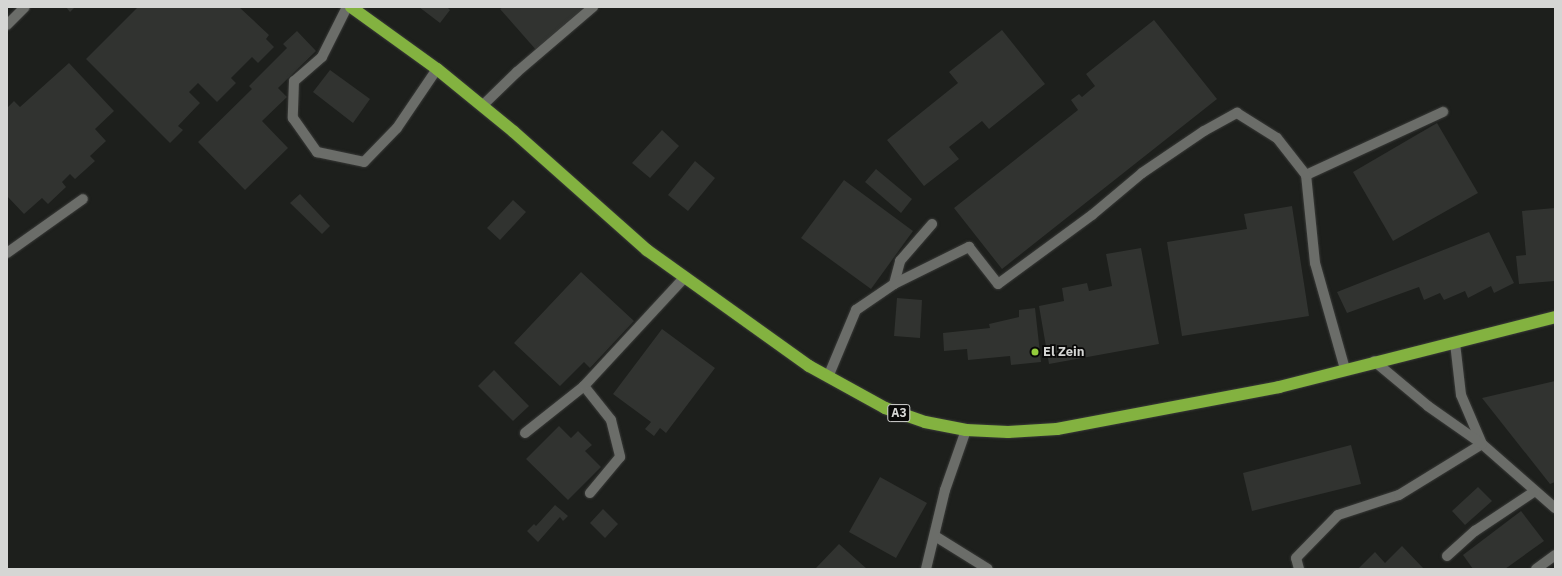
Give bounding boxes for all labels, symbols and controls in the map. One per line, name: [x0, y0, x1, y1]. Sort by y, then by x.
place label: El Zein: [1043, 344, 1084, 360]
marker: El Zein: [1030, 347, 1040, 357]
road number: A3: [887, 403, 911, 423]

